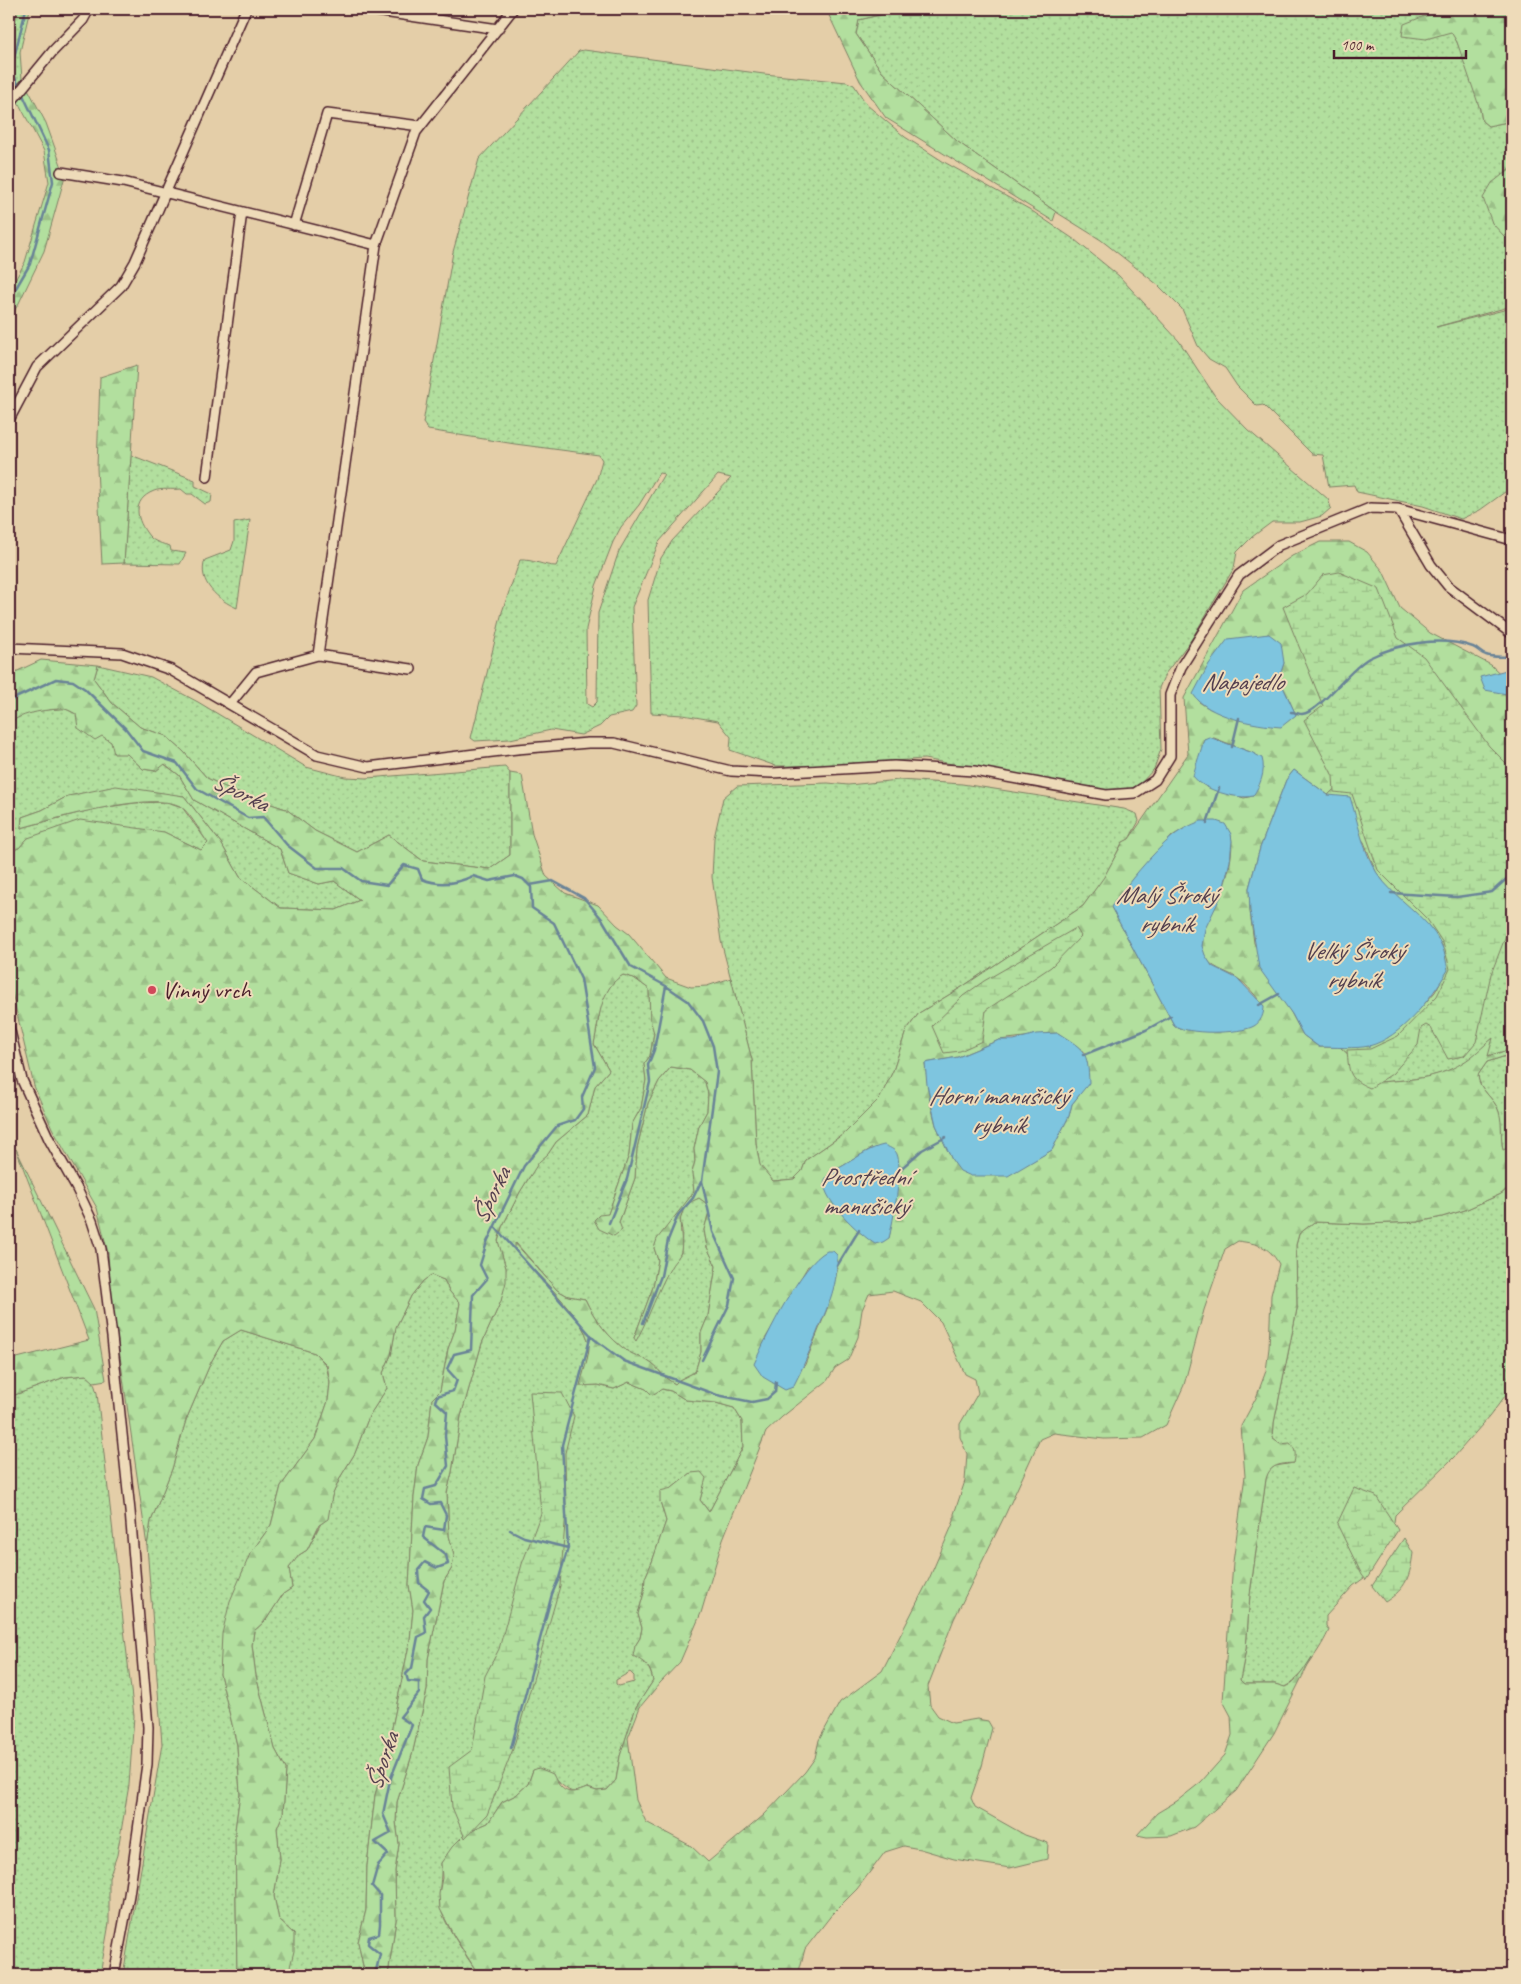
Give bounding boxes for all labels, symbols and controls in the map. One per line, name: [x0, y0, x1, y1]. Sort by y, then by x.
scale bar: [1334, 28, 1466, 60]
text: 100 m: [1341, 36, 1375, 55]
water label: Napajedlo: [1201, 666, 1286, 698]
water label: Šporka: [207, 765, 276, 820]
water label: Malý Široký rybník: [1116, 879, 1222, 940]
water label: Velký Široký rybník: [1303, 935, 1410, 996]
place label: Vinný vrch: [162, 975, 252, 1005]
marker: Vinný vrch: [146, 984, 158, 996]
water label: Horní manušický rybník: [928, 1080, 1074, 1141]
water label: Šporka: [464, 1160, 519, 1229]
water label: Prostřední manušický: [820, 1161, 918, 1222]
water label: Šporka: [357, 1727, 407, 1794]

